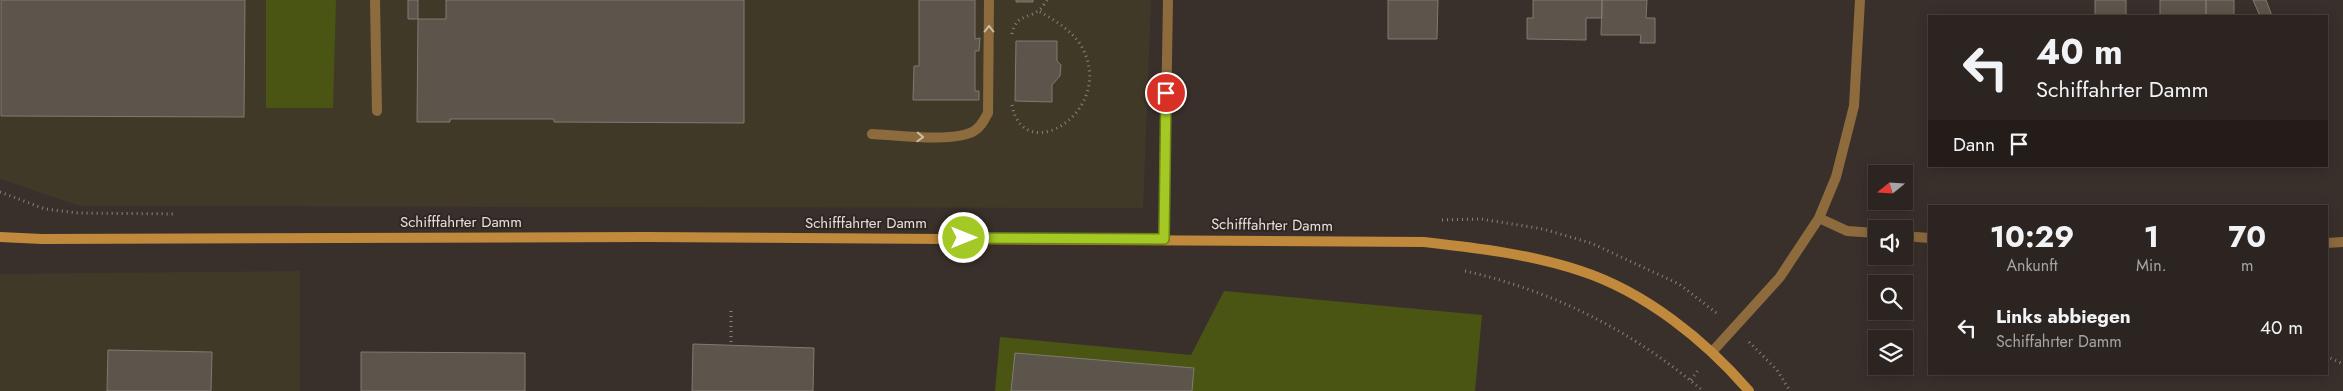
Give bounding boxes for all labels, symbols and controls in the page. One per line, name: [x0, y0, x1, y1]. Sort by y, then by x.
one-way arrow: [984, 24, 994, 32]
text: 40 m: [2036, 27, 2123, 77]
icon: left: [1953, 35, 2018, 100]
pin: [1145, 72, 1187, 114]
text: Schiffahrter Damm: [2036, 73, 2209, 105]
icon: arrive: [1152, 79, 1180, 107]
icon: arrive: [2005, 130, 2033, 158]
one-way arrow: [917, 131, 925, 142]
text: Dann: [1953, 131, 1995, 158]
north arrow: [1868, 165, 1912, 210]
map controls: [1868, 165, 1913, 375]
street label: Schifffahrter Damm: [400, 211, 522, 233]
position arrow: [937, 211, 989, 263]
street label: Schifffahrter Damm: [805, 212, 927, 234]
street label: Schifffahrter Damm: [1211, 213, 1333, 237]
text: 10:29: [1990, 215, 2074, 258]
text: 1: [2144, 215, 2159, 258]
text: 70: [2228, 215, 2266, 258]
button: sound: [1868, 220, 1913, 265]
text: Ankunft: [2007, 254, 2058, 277]
text: Min.: [2136, 254, 2166, 277]
text: m: [2241, 254, 2253, 277]
button: search: [1868, 275, 1913, 320]
text: Links abbiegen: [1996, 303, 2131, 330]
icon: left: [1953, 314, 1981, 342]
text: 40 m: [2260, 314, 2303, 341]
button: layers: [1868, 330, 1913, 375]
text: Schiffahrter Damm: [1996, 330, 2122, 353]

